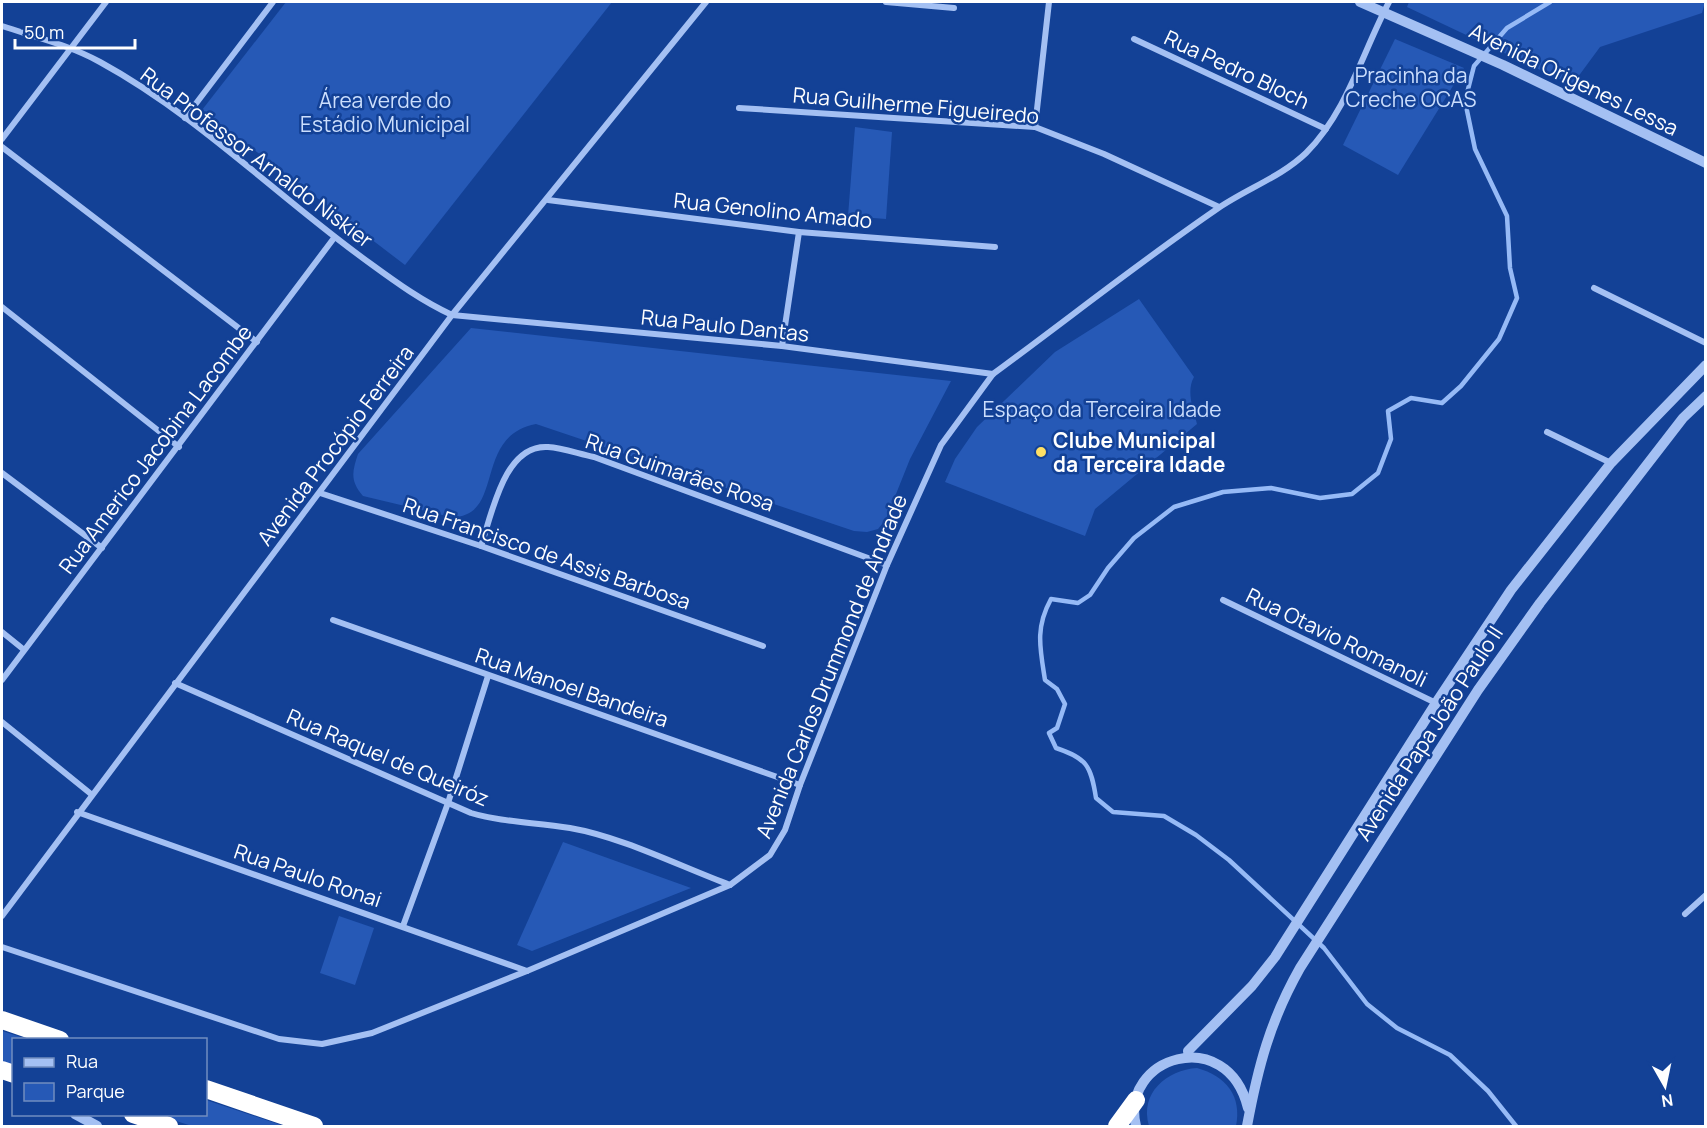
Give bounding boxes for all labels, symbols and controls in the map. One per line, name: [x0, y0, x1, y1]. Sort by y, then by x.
scale bar: [15, 12, 135, 50]
street label: Avenida Origenes Lessa: [1465, 16, 1683, 142]
text: 50 m: [24, 20, 64, 44]
street label: Rua Pedro Bloch: [1160, 23, 1314, 115]
street label: Rua Professor Arnaldo Niskier: [135, 60, 379, 254]
park label: Pracinha da Creche OCAS: [1346, 61, 1476, 113]
street label: Rua Guilherme Figueiredo: [792, 80, 1040, 130]
park label: Área verde do Estádio Municipal: [300, 86, 470, 138]
street label: Rua Genolino Amado: [672, 186, 874, 234]
street label: Rua Paulo Dantas: [640, 302, 810, 348]
street label: Rua Americo Jacobina Lacombe: [52, 319, 258, 579]
street label: Avenida Procópio Ferreira: [250, 339, 420, 551]
park label: Espaço da Terceira Idade: [982, 395, 1222, 423]
place label: Clube Municipal da Terceira Idade: [1053, 426, 1225, 478]
street label: Rua Guimarães Rosa: [582, 427, 778, 517]
marker: Clube Municipal da Terceira Idade: [1034, 445, 1048, 459]
street label: Avenida Carlos Drummond de Andrade: [749, 490, 913, 842]
street label: Rua Francisco de Assis Barbosa: [399, 491, 695, 615]
street label: Rua Otavio Romanoli: [1242, 581, 1432, 693]
street label: Avenida Papa João Paulo II: [1349, 620, 1509, 846]
street label: Rua Manoel Bandeira: [472, 641, 672, 733]
street label: Rua Raquel de Queiróz: [283, 702, 493, 812]
street label: Rua Paulo Ronai: [231, 837, 385, 913]
legend: [12, 1038, 207, 1116]
text: Rua: [66, 1049, 98, 1073]
north arrow: [1635, 1056, 1695, 1116]
text: Parque: [66, 1079, 125, 1103]
text: N: [1660, 1089, 1675, 1113]

